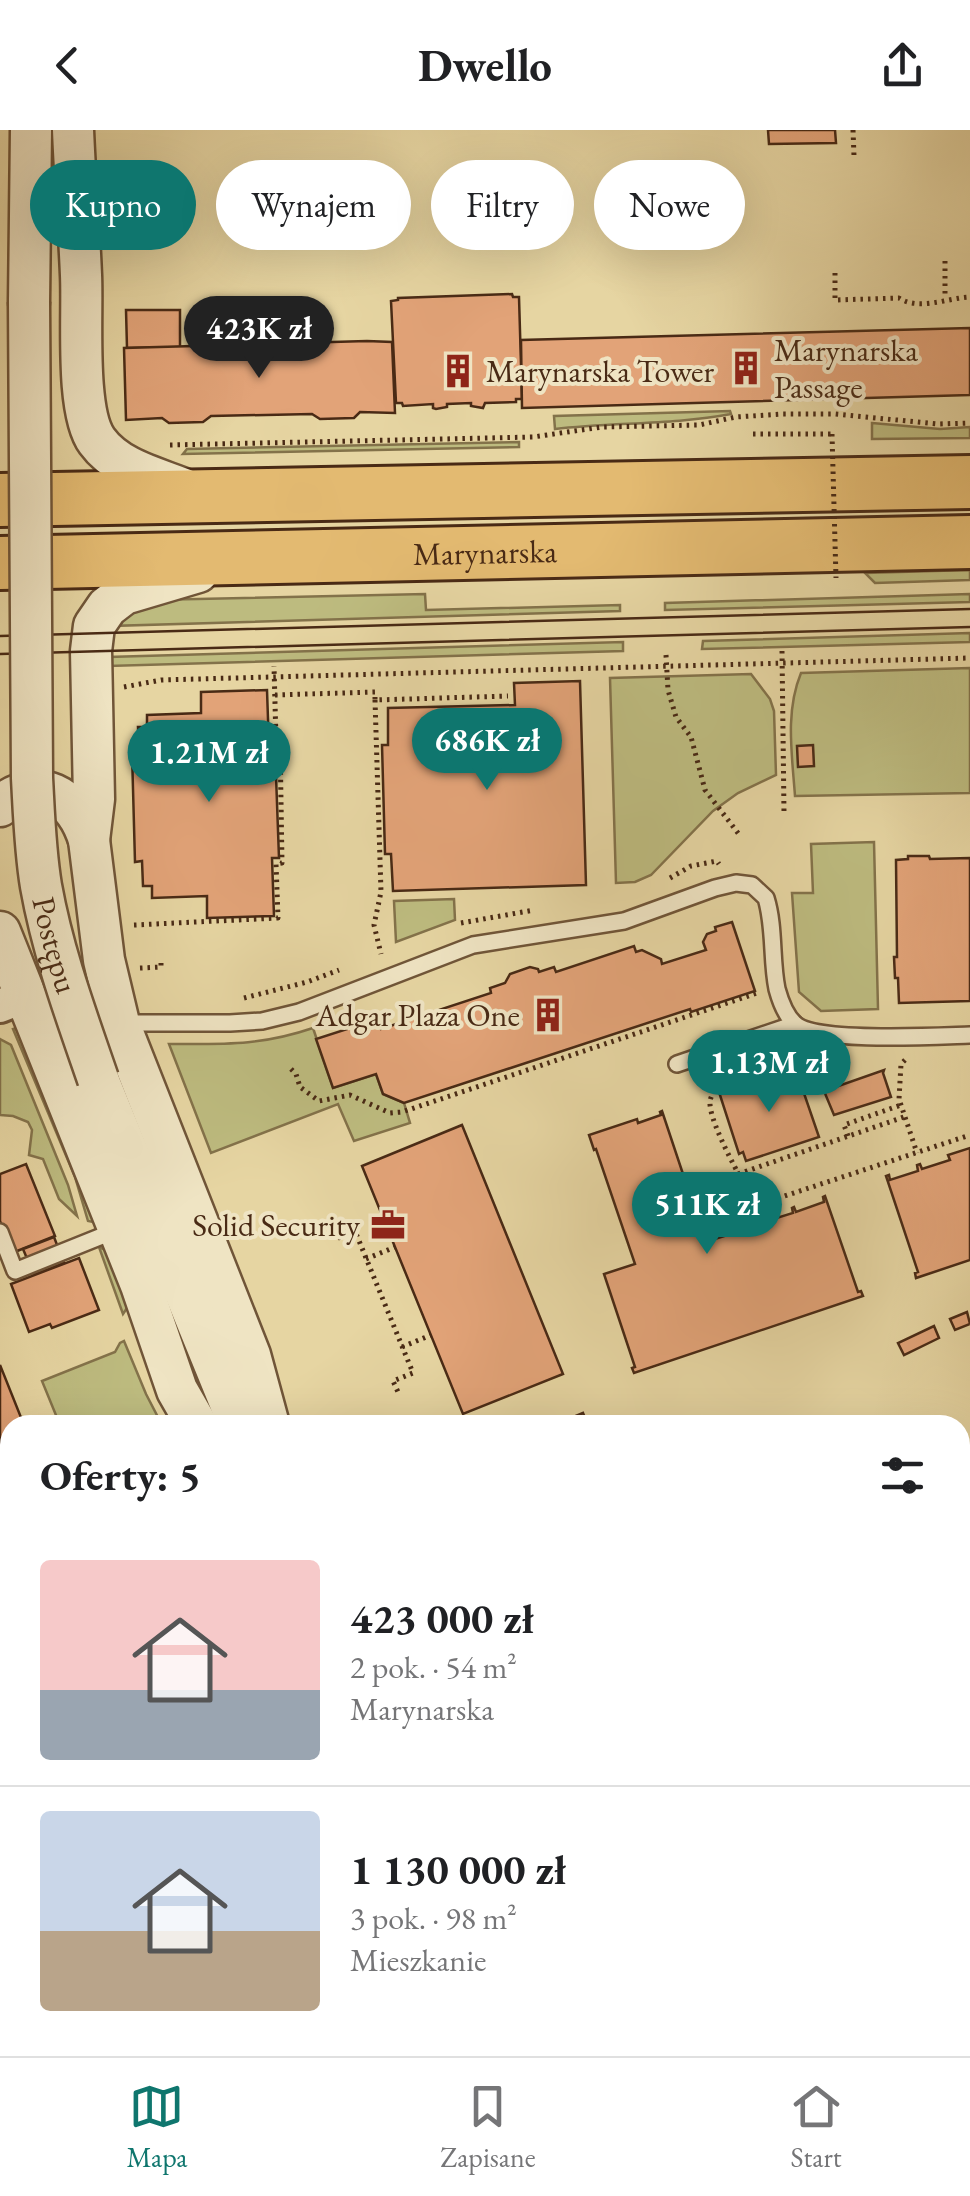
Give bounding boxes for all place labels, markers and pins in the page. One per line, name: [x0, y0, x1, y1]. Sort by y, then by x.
pin: 423K zł: [167, 296, 351, 381]
place label: Marynarska Passage: [774, 329, 918, 408]
building icon: Marynarska Passage: [727, 349, 765, 387]
place label: Marynarska Tower: [486, 350, 715, 392]
building icon: Marynarska Tower: [439, 352, 477, 390]
pin: 686K zł: [395, 708, 579, 793]
pin: 1.21M zł: [106, 720, 312, 805]
place label: Adgar Plaza One: [314, 994, 520, 1036]
building icon: Adgar Plaza One: [529, 996, 567, 1034]
pin: 1.13M zł: [666, 1030, 872, 1115]
pin: 511K zł: [615, 1172, 799, 1257]
place label: Solid Security: [192, 1204, 361, 1246]
office icon: Solid Security: [369, 1206, 407, 1244]

